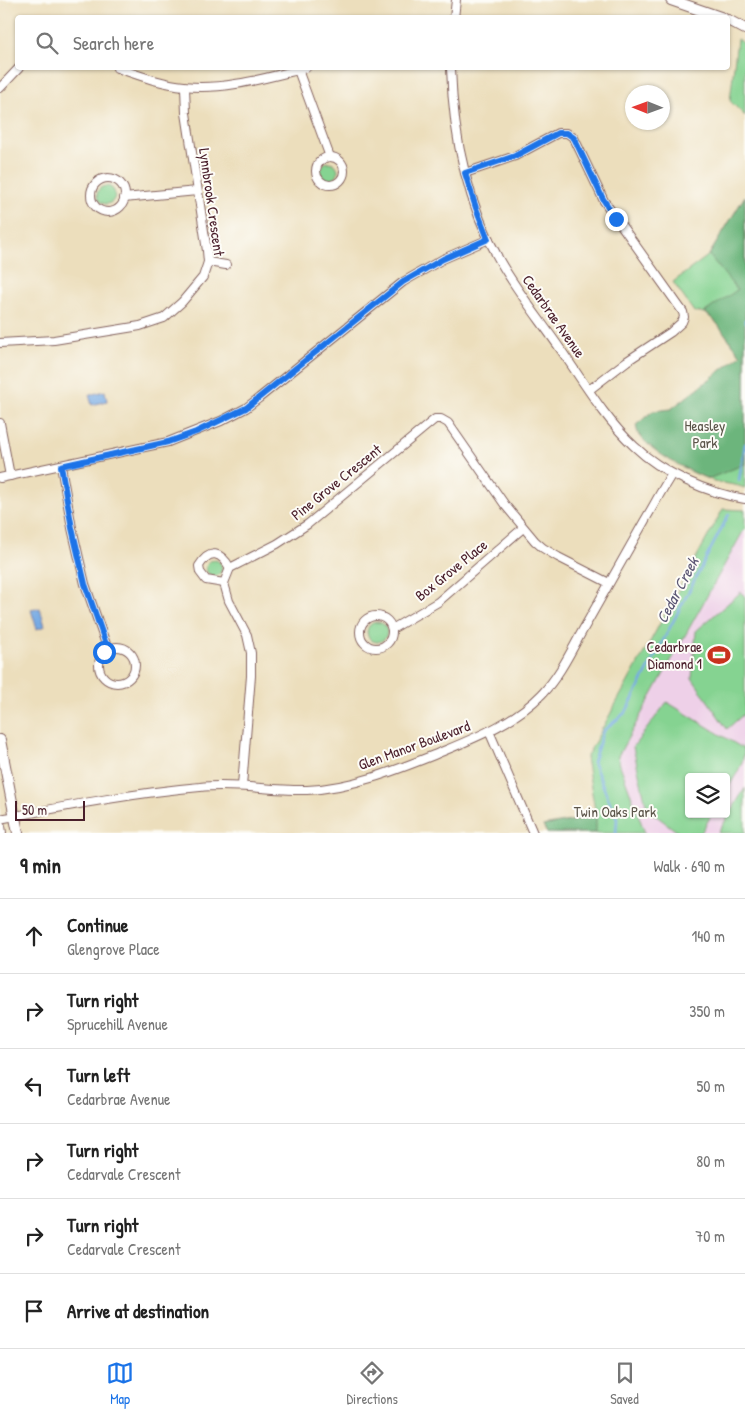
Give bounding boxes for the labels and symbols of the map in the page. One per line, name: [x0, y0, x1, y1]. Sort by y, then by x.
north arrow: [625, 85, 670, 130]
street label: Lynnbrook Crescent: [194, 147, 230, 258]
route end: [605, 208, 628, 231]
street label: Cedarbrae Avenue: [518, 270, 590, 362]
park label: Heasley Park: [685, 415, 725, 453]
street label: Pine Grove Crescent: [286, 438, 386, 525]
street label: Box Grove Place: [411, 534, 491, 606]
water label: Cedar Creek: [650, 552, 704, 627]
place label: Cedarbrae Diamond 1: [646, 636, 702, 674]
route start: [93, 641, 116, 664]
sports icon: Cedarbrae Diamond 1: [706, 642, 732, 668]
street label: Glen Manor Boulevard: [355, 715, 473, 775]
scale bar: [15, 798, 85, 821]
park label: Twin Oaks Park: [574, 801, 656, 822]

